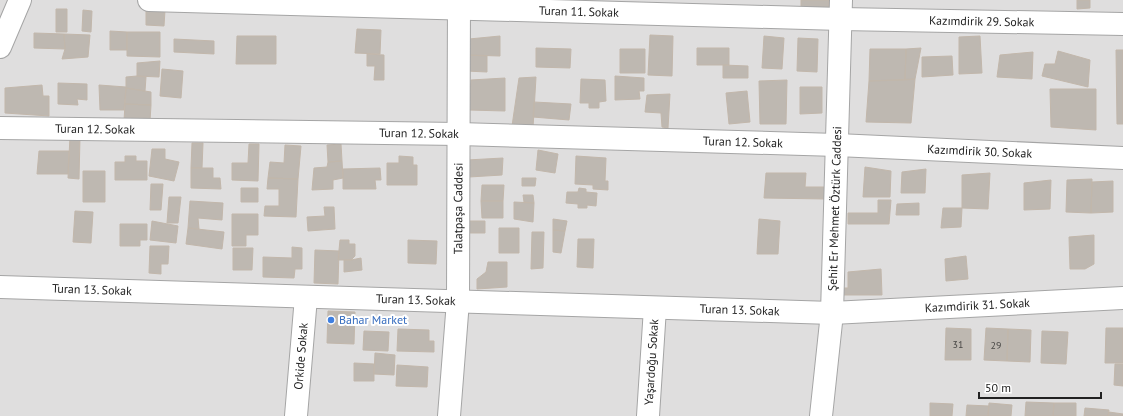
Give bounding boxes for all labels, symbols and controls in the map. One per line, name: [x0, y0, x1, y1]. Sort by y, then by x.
street label: Turan 11. Sokak: [539, 3, 619, 20]
street label: Kazımdirik 29. Sokak: [929, 13, 1035, 29]
street label: Turan 12. Sokak: [55, 121, 135, 137]
street label: Turan 12. Sokak: [379, 125, 459, 141]
street label: Şehit Er Mehmet Öztürk Caddesi: [825, 126, 844, 291]
street label: Turan 12. Sokak: [703, 133, 783, 150]
street label: Kazımdirik 30. Sokak: [927, 141, 1033, 161]
street label: Talatpaşa Caddesi: [450, 163, 465, 254]
street label: Turan 13. Sokak: [52, 281, 132, 298]
street label: Turan 13. Sokak: [376, 291, 456, 308]
street label: Kazımdirik 31. Sokak: [925, 295, 1030, 315]
street label: Turan 13. Sokak: [699, 301, 780, 318]
place label: Bahar Market: [339, 312, 407, 327]
marker: Bahar Market: [326, 315, 336, 325]
street label: Yaşardoğu Sokak: [641, 318, 661, 406]
street label: Orkide Sokak: [290, 322, 311, 390]
house number: 31: [953, 338, 963, 351]
house number: 29: [991, 339, 1001, 352]
scale bar: [979, 374, 1101, 400]
text: 50 m: [985, 380, 1011, 395]

